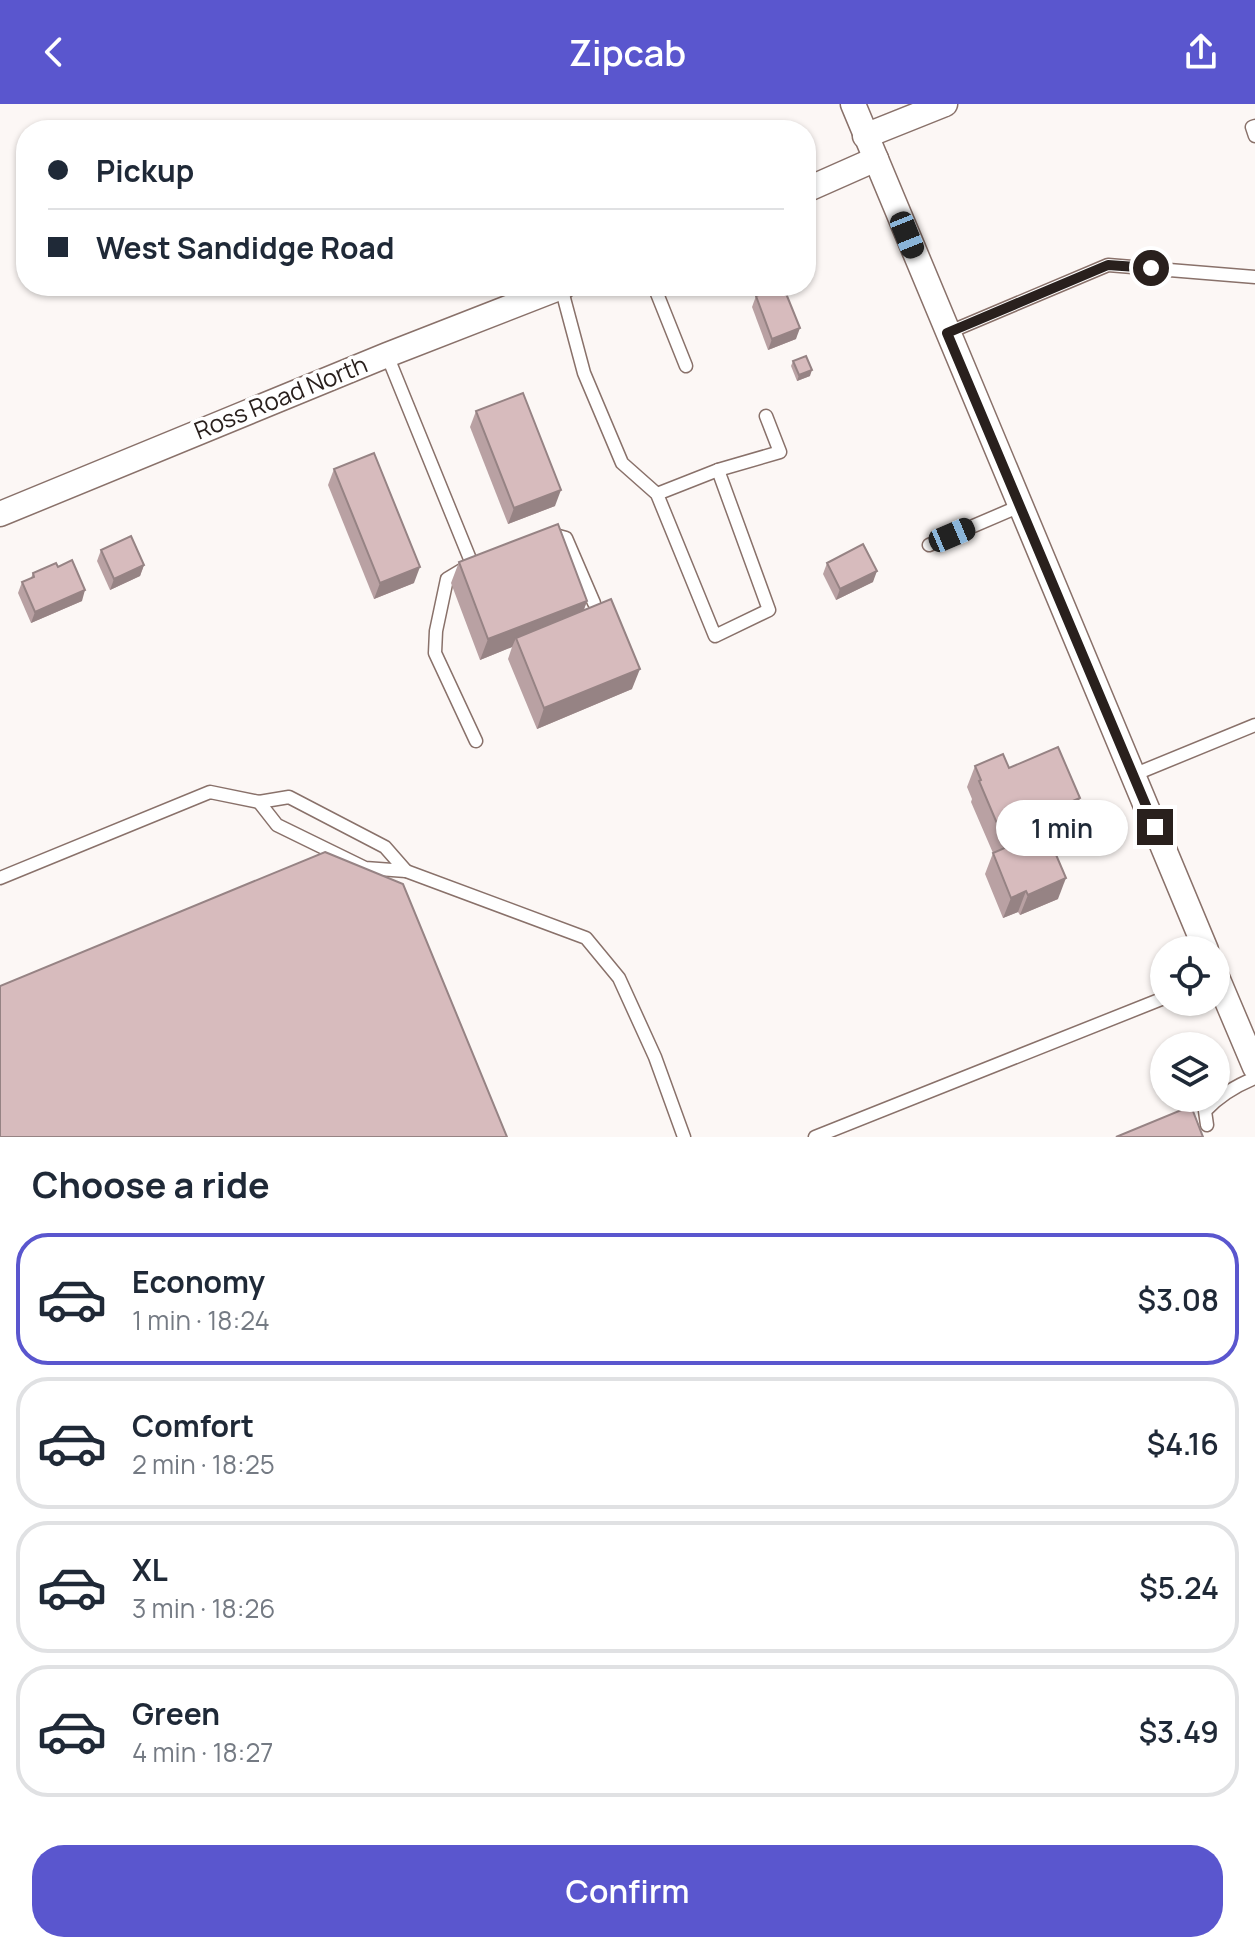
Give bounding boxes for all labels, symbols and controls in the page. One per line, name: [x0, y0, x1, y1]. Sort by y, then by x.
text: Zipcab: [569, 28, 686, 77]
icon: back: [32, 30, 76, 74]
icon: share: [1179, 30, 1223, 74]
text: Pickup: [96, 150, 194, 191]
car: [887, 208, 927, 262]
text: West Sandidge Road: [96, 227, 394, 268]
route start: [1133, 250, 1169, 286]
street label: Ross Road North: [189, 347, 372, 446]
car: [925, 515, 979, 555]
callout: 1 min: [995, 799, 1127, 855]
route end: [1137, 809, 1173, 845]
text: 1 min: [1031, 810, 1093, 846]
map controls: [1150, 936, 1230, 1112]
button: locate: [1150, 936, 1230, 1016]
button: layers: [1150, 1032, 1230, 1112]
text: Choose a ride: [32, 1160, 270, 1209]
text: Economy: [132, 1261, 265, 1302]
icon: car: [36, 1263, 108, 1335]
text: $3.08: [1137, 1279, 1219, 1320]
text: 1 min · 18:24: [132, 1302, 270, 1338]
text: Comfort: [132, 1405, 254, 1446]
icon: car: [36, 1407, 108, 1479]
text: $4.16: [1147, 1423, 1219, 1464]
text: 2 min · 18:25: [132, 1446, 275, 1482]
text: XL: [132, 1549, 168, 1590]
icon: car: [36, 1551, 108, 1623]
text: $5.24: [1139, 1567, 1219, 1608]
text: 3 min · 18:26: [132, 1590, 275, 1626]
text: Green: [132, 1693, 220, 1734]
icon: car: [36, 1695, 108, 1767]
text: $3.49: [1139, 1711, 1219, 1752]
text: 4 min · 18:27: [132, 1734, 273, 1770]
button: Confirm: [32, 1845, 1223, 1937]

